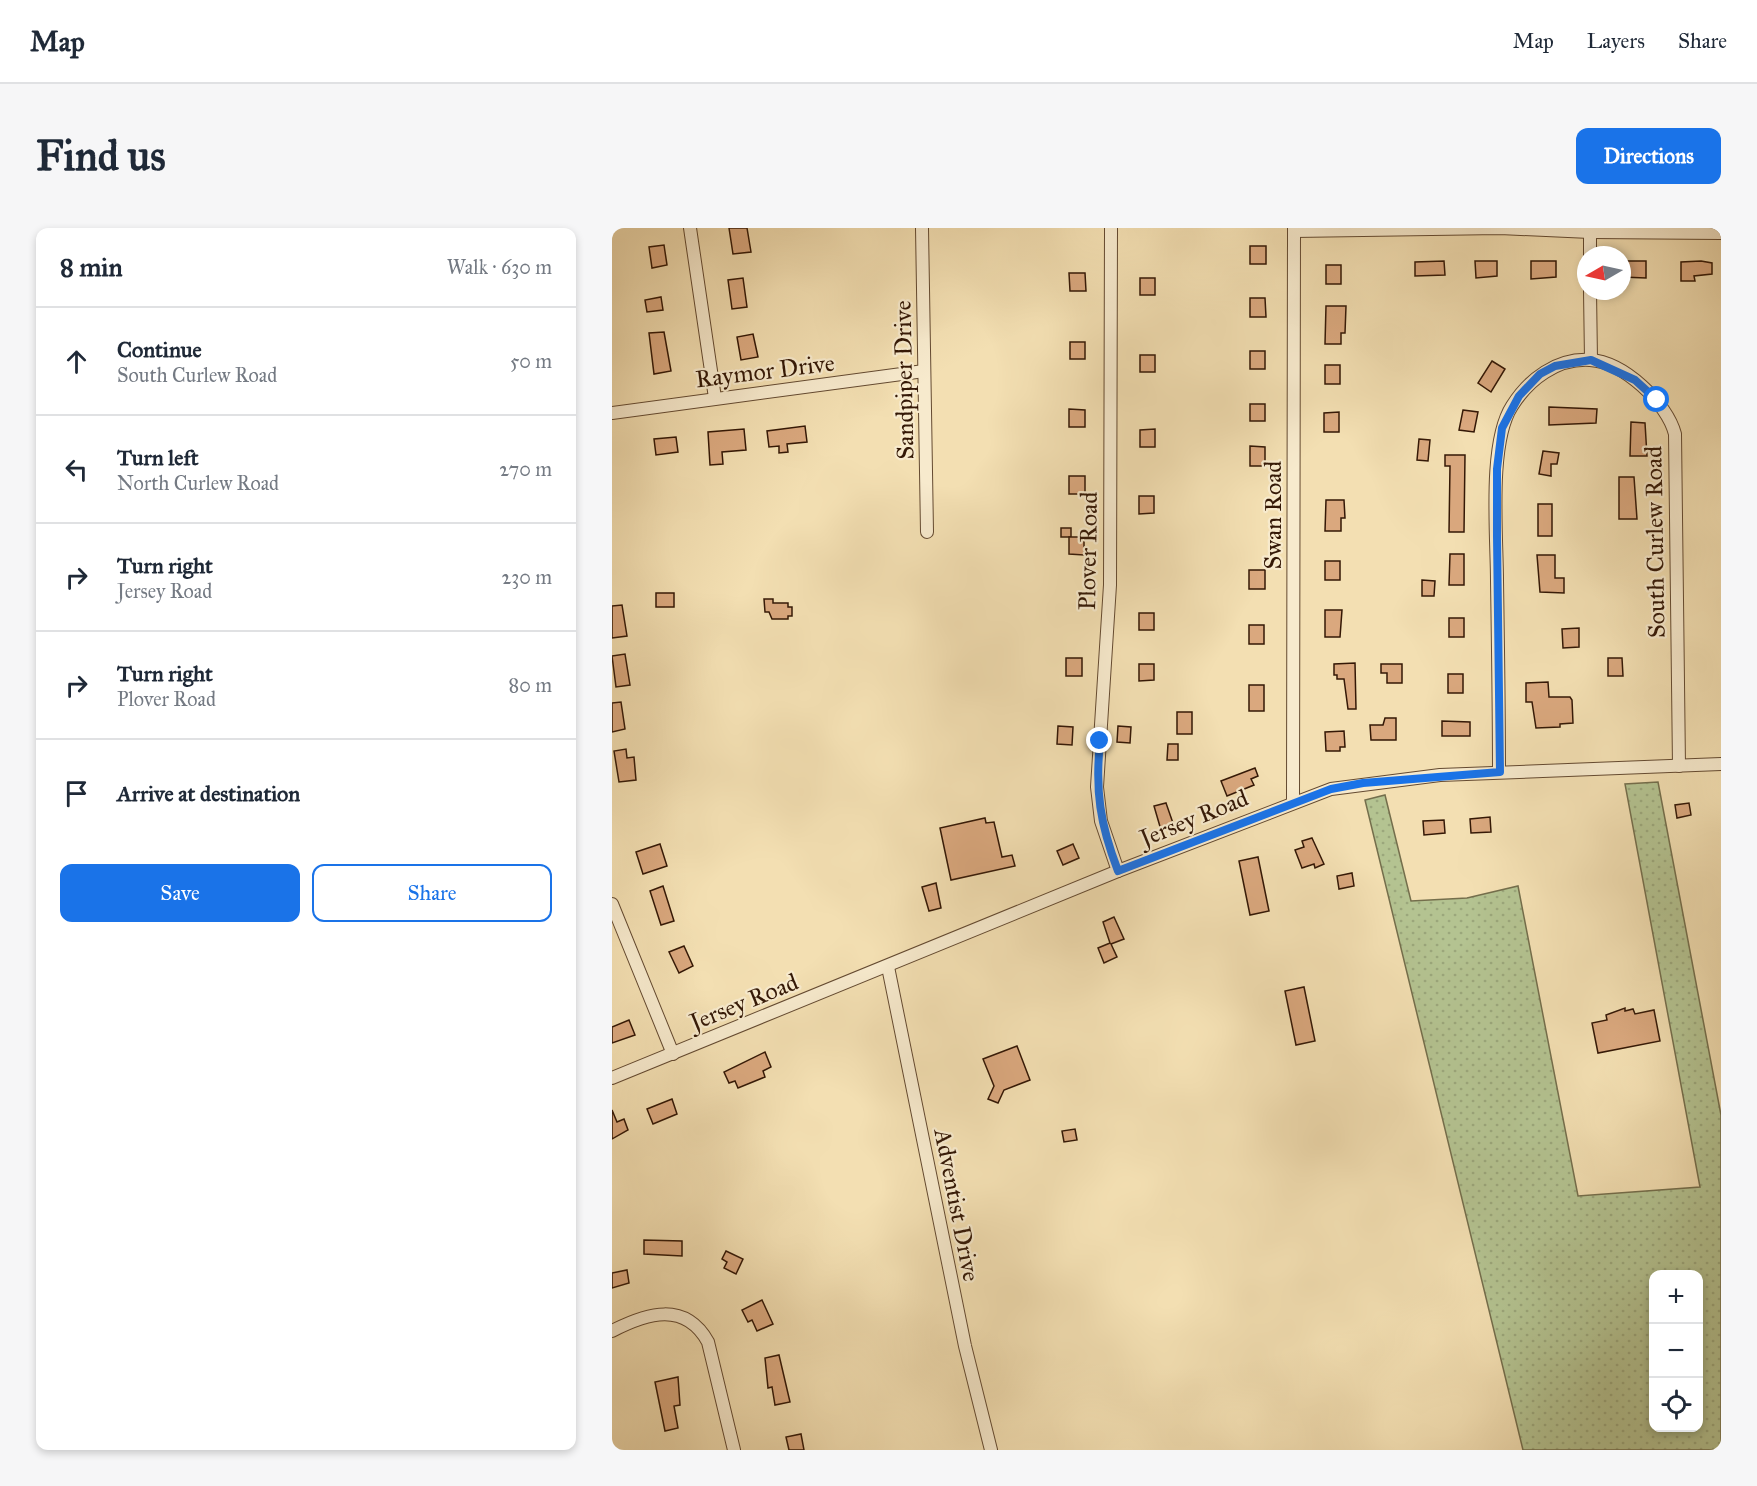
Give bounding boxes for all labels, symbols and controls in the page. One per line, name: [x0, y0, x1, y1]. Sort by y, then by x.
text: Map: [30, 24, 85, 59]
text: Map: [1513, 28, 1554, 54]
text: Layers: [1587, 28, 1645, 54]
text: Share: [1678, 28, 1727, 54]
button: Directions: [1576, 128, 1721, 184]
text: Find us: [36, 130, 166, 182]
north arrow: [1577, 246, 1631, 300]
text: 8 min: [60, 251, 123, 283]
text: Walk · 630 m: [447, 255, 552, 279]
street label: Sandpiper Drive: [888, 300, 920, 460]
text: Continue: [117, 336, 202, 363]
icon: ahead: [60, 345, 93, 378]
street label: Raymor Drive: [694, 348, 836, 394]
text: 50 m: [510, 349, 552, 373]
text: South Curlew Road: [117, 363, 277, 387]
route start: [1643, 386, 1669, 412]
text: Turn left: [117, 444, 199, 471]
street label: South Curlew Road: [1638, 446, 1672, 638]
icon: left: [60, 453, 93, 486]
text: 270 m: [499, 457, 552, 481]
street label: Swan Road: [1258, 461, 1288, 569]
text: North Curlew Road: [117, 471, 279, 495]
street label: Plover Road: [1072, 491, 1104, 611]
text: Turn right: [117, 552, 213, 579]
icon: right: [60, 561, 93, 594]
text: 230 m: [501, 565, 552, 589]
text: Jersey Road: [117, 579, 212, 603]
text: Turn right: [117, 660, 213, 687]
icon: right: [60, 669, 93, 702]
text: 80 m: [509, 673, 552, 697]
text: Plover Road: [117, 687, 216, 711]
route end: [1086, 727, 1112, 753]
icon: arrive: [60, 777, 93, 810]
text: Arrive at destination: [117, 780, 300, 807]
street label: Jersey Road: [1133, 783, 1253, 854]
button: Save: [60, 864, 300, 922]
button: Share: [312, 864, 552, 922]
street label: Jersey Road: [683, 967, 803, 1038]
street label: Adventist Drive: [927, 1125, 987, 1284]
map controls: [1649, 1270, 1703, 1432]
button: +: [1649, 1270, 1703, 1324]
button: −: [1649, 1324, 1703, 1378]
button: locate: [1649, 1378, 1703, 1432]

